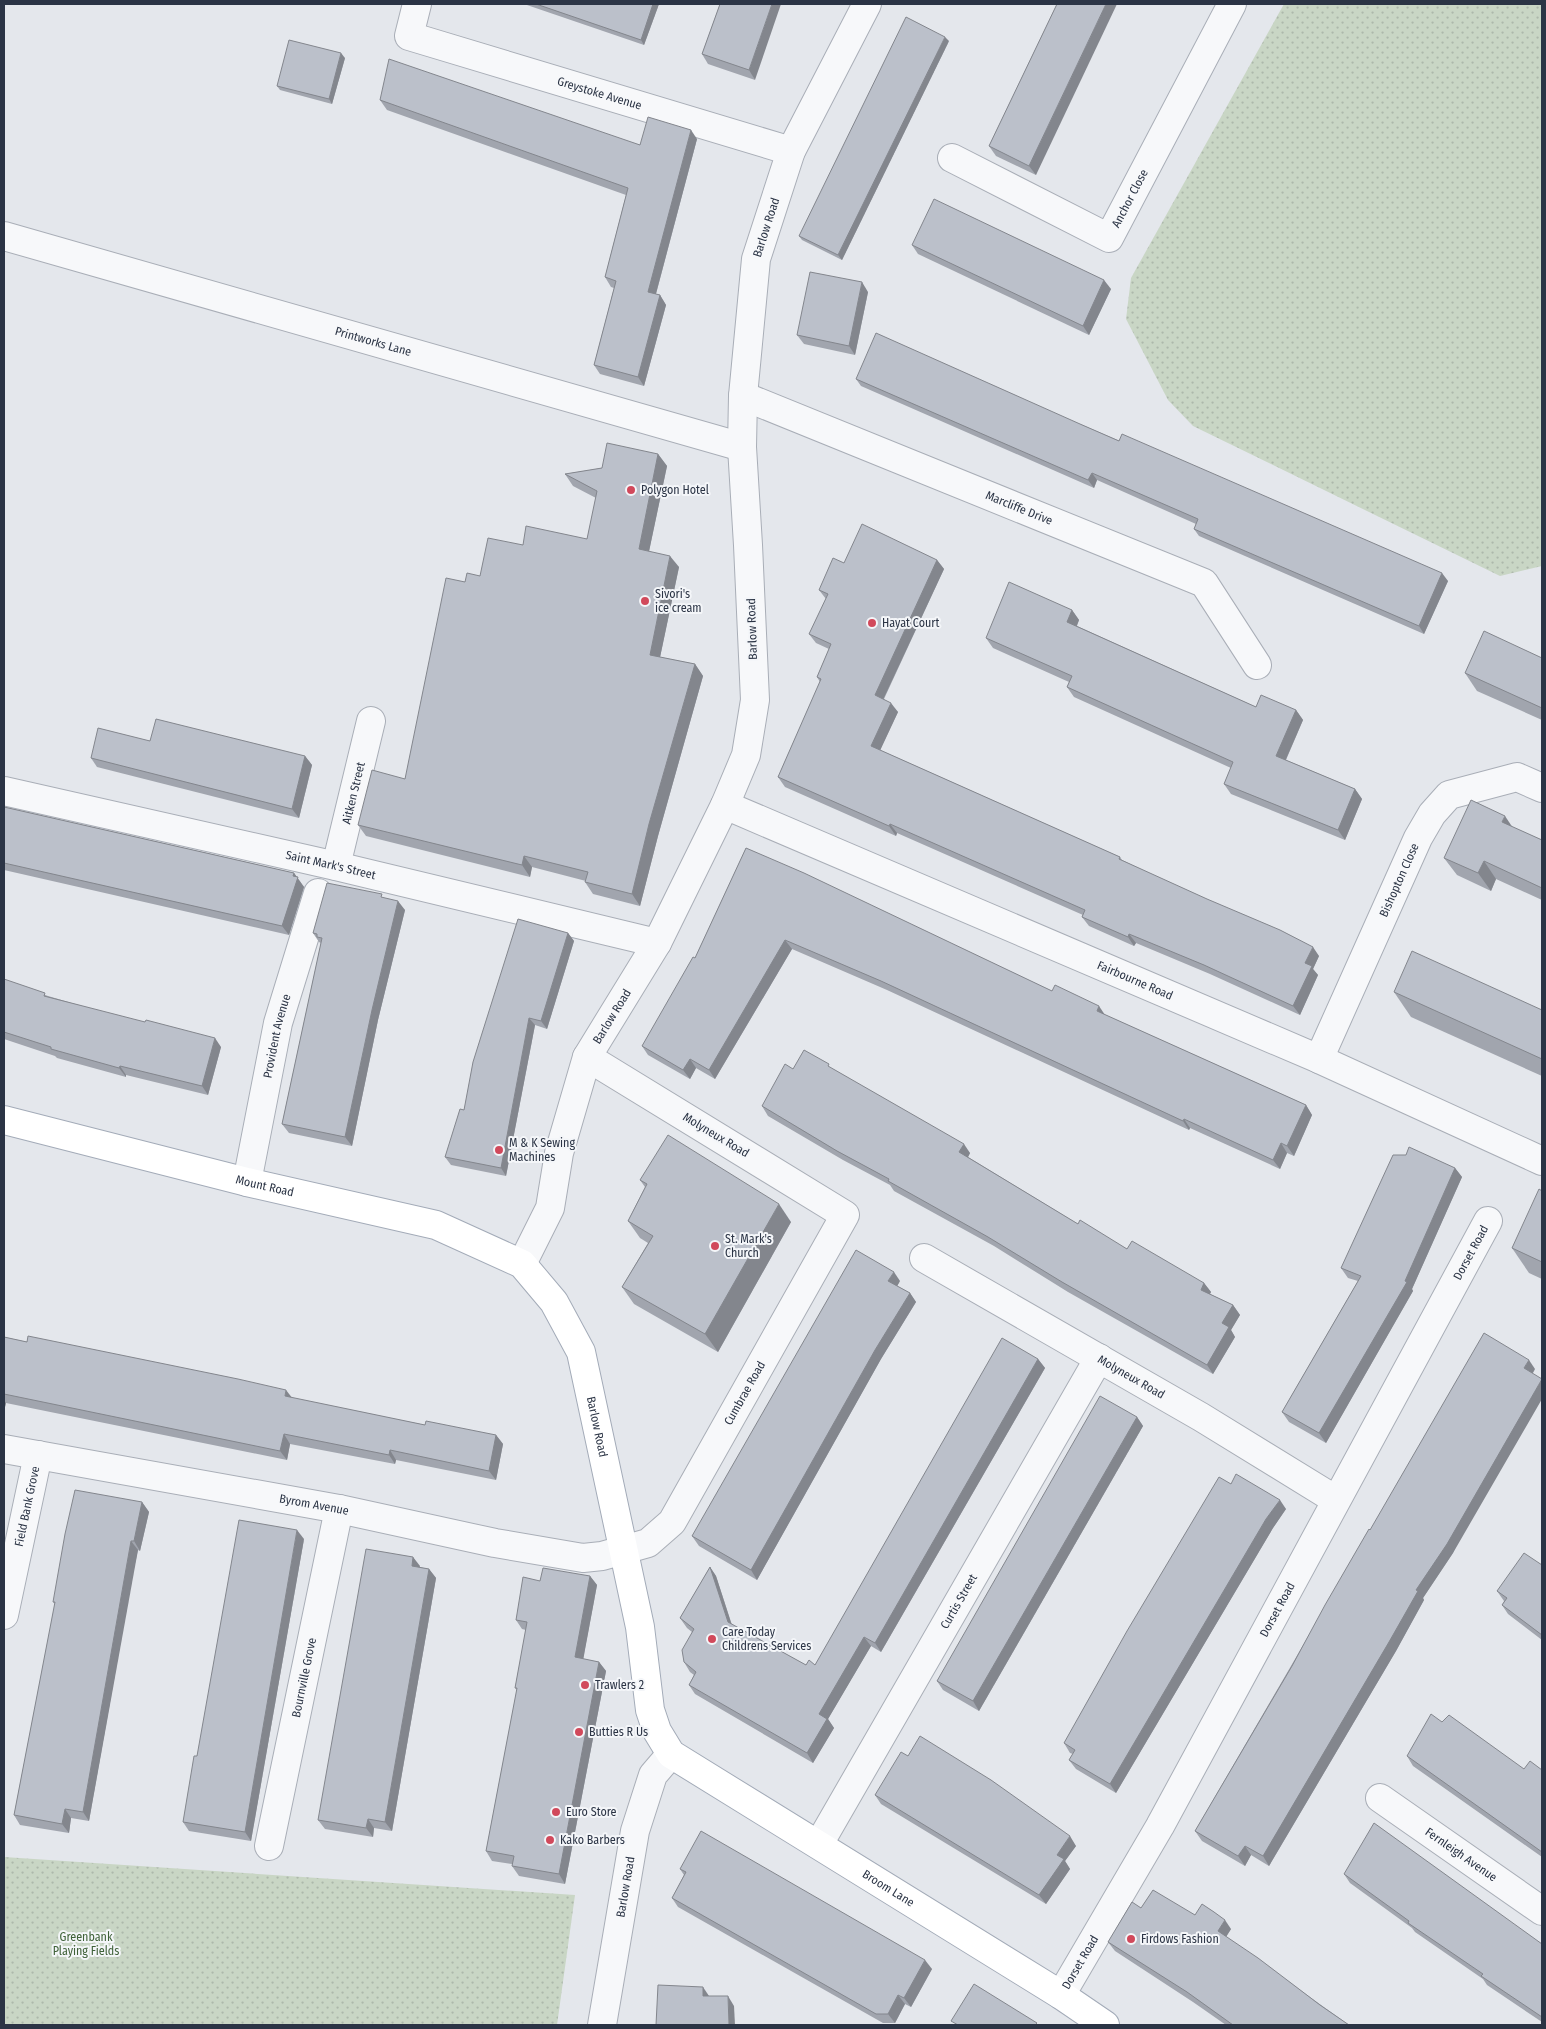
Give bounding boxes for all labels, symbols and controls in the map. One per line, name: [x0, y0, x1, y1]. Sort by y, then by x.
street label: Greystoke Avenue: [556, 74, 644, 113]
street label: Anchor Close: [1109, 167, 1151, 230]
street label: Barlow Road: [750, 196, 782, 259]
street label: Printworks Lane: [333, 324, 413, 359]
place label: Polygon Hotel: [641, 483, 709, 497]
marker: Polygon Hotel: [625, 484, 637, 496]
street label: Marcliffe Drive: [984, 488, 1055, 528]
place label: Sivori's ice cream: [655, 587, 702, 615]
marker: Sivori's ice cream: [639, 595, 651, 607]
street label: Barlow Road: [744, 598, 760, 660]
place label: Hayat Court: [882, 616, 939, 630]
marker: Hayat Court: [866, 617, 878, 629]
street label: Aitken Street: [339, 761, 368, 826]
street label: Bishopton Close: [1376, 841, 1422, 919]
street label: Saint Mark's Street: [284, 848, 377, 882]
street label: Fairbourne Road: [1095, 958, 1175, 1003]
street label: Barlow Road: [590, 986, 634, 1046]
street label: Provident Avenue: [260, 992, 294, 1079]
street label: Molyneux Road: [680, 1110, 752, 1160]
place label: M & K Sewing Machines: [509, 1136, 575, 1164]
marker: M & K Sewing Machines: [493, 1144, 505, 1156]
street label: Mount Road: [234, 1172, 295, 1199]
street label: Dorset Road: [1450, 1223, 1491, 1282]
place label: St. Mark's Church: [725, 1232, 772, 1260]
marker: St. Mark's Church: [709, 1240, 721, 1252]
street label: Molyneux Road: [1095, 1352, 1167, 1402]
street label: Cumbrae Road: [721, 1359, 768, 1428]
street label: Barlow Road: [584, 1395, 610, 1458]
street label: Field Bank Grove: [12, 1465, 42, 1548]
street label: Byrom Avenue: [278, 1491, 350, 1518]
street label: Curtis Street: [938, 1571, 980, 1631]
street label: Dorset Road: [1257, 1580, 1298, 1639]
place label: Care Today Childrens Services: [722, 1625, 811, 1653]
marker: Care Today Childrens Services: [706, 1633, 718, 1645]
street label: Bournville Grove: [289, 1636, 319, 1719]
place label: Trawlers 2: [595, 1678, 644, 1692]
marker: Trawlers 2: [579, 1679, 591, 1691]
place label: Butties R Us: [589, 1725, 648, 1739]
marker: Butties R Us: [573, 1726, 585, 1738]
place label: Euro Store: [566, 1805, 617, 1819]
marker: Euro Store: [550, 1806, 562, 1818]
street label: Fernleigh Avenue: [1423, 1825, 1500, 1885]
place label: Kako Barbers: [560, 1833, 625, 1847]
marker: Kako Barbers: [544, 1834, 556, 1846]
street label: Barlow Road: [613, 1855, 638, 1919]
street label: Broom Lane: [860, 1867, 917, 1910]
park label: Greenbank Playing Fields: [53, 1930, 119, 1958]
place label: Firdows Fashion: [1141, 1932, 1219, 1946]
street label: Dorset Road: [1059, 1933, 1101, 1992]
marker: Firdows Fashion: [1125, 1933, 1137, 1945]

